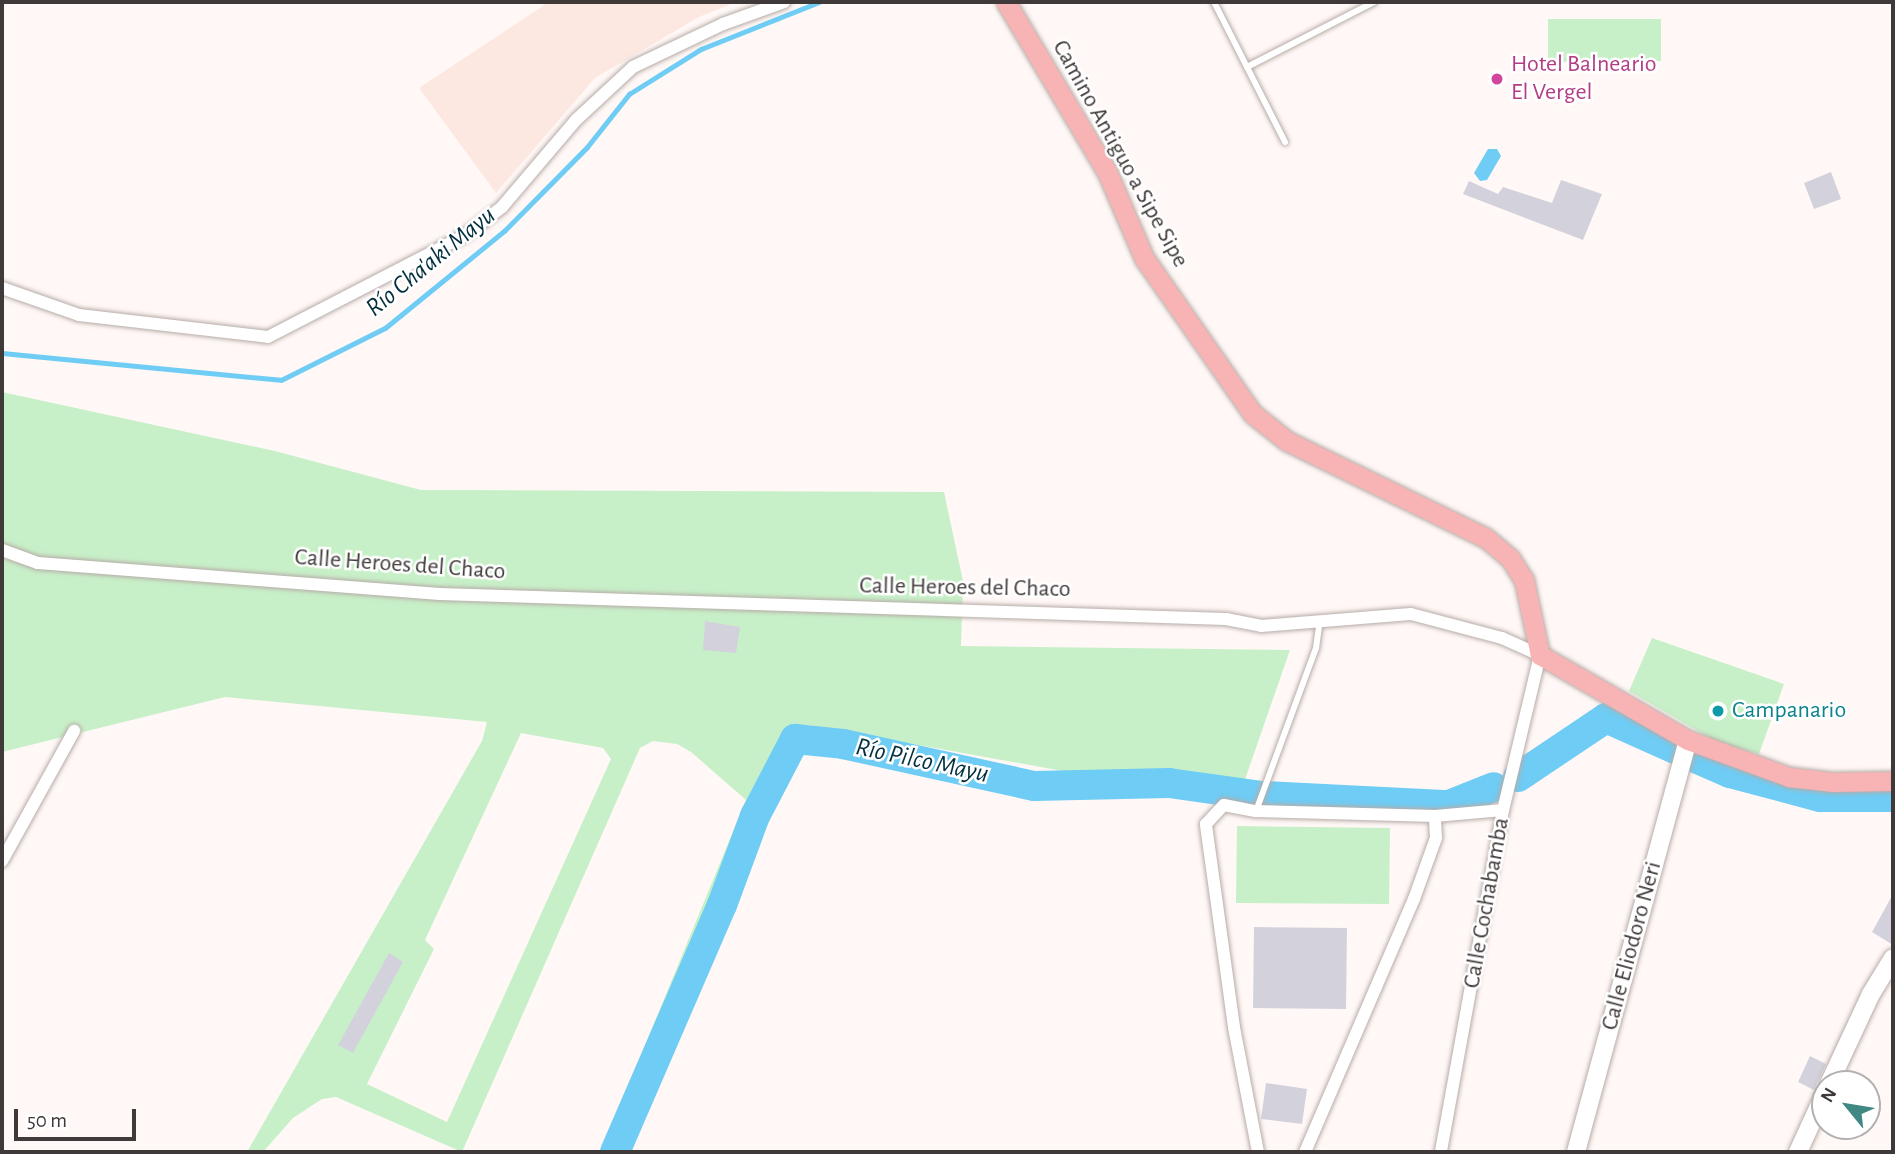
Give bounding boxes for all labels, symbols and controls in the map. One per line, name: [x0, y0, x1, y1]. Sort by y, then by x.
street label: Camino Antiguo a Sipe Sipe: [1045, 35, 1195, 273]
place label: Hotel Balneario El Vergel: [1511, 51, 1657, 107]
marker: Hotel Balneario El Vergel: [1489, 71, 1505, 87]
water label: Río Cha'aki Mayu: [360, 200, 502, 324]
street label: Calle Heroes del Chaco: [294, 543, 506, 587]
street label: Calle Heroes del Chaco: [859, 572, 1071, 604]
place label: Campanario: [1732, 697, 1846, 725]
marker: Campanario: [1710, 703, 1726, 719]
water label: Río Pilco Mayu: [853, 732, 991, 790]
street label: Calle Cochabamba: [1458, 815, 1516, 991]
street label: Calle Eliodoro Neri: [1596, 858, 1668, 1034]
north arrow: [1811, 1070, 1881, 1140]
text: N: [1818, 1085, 1841, 1106]
scale bar: [18, 1094, 140, 1138]
text: 50 m: [27, 1110, 67, 1131]

